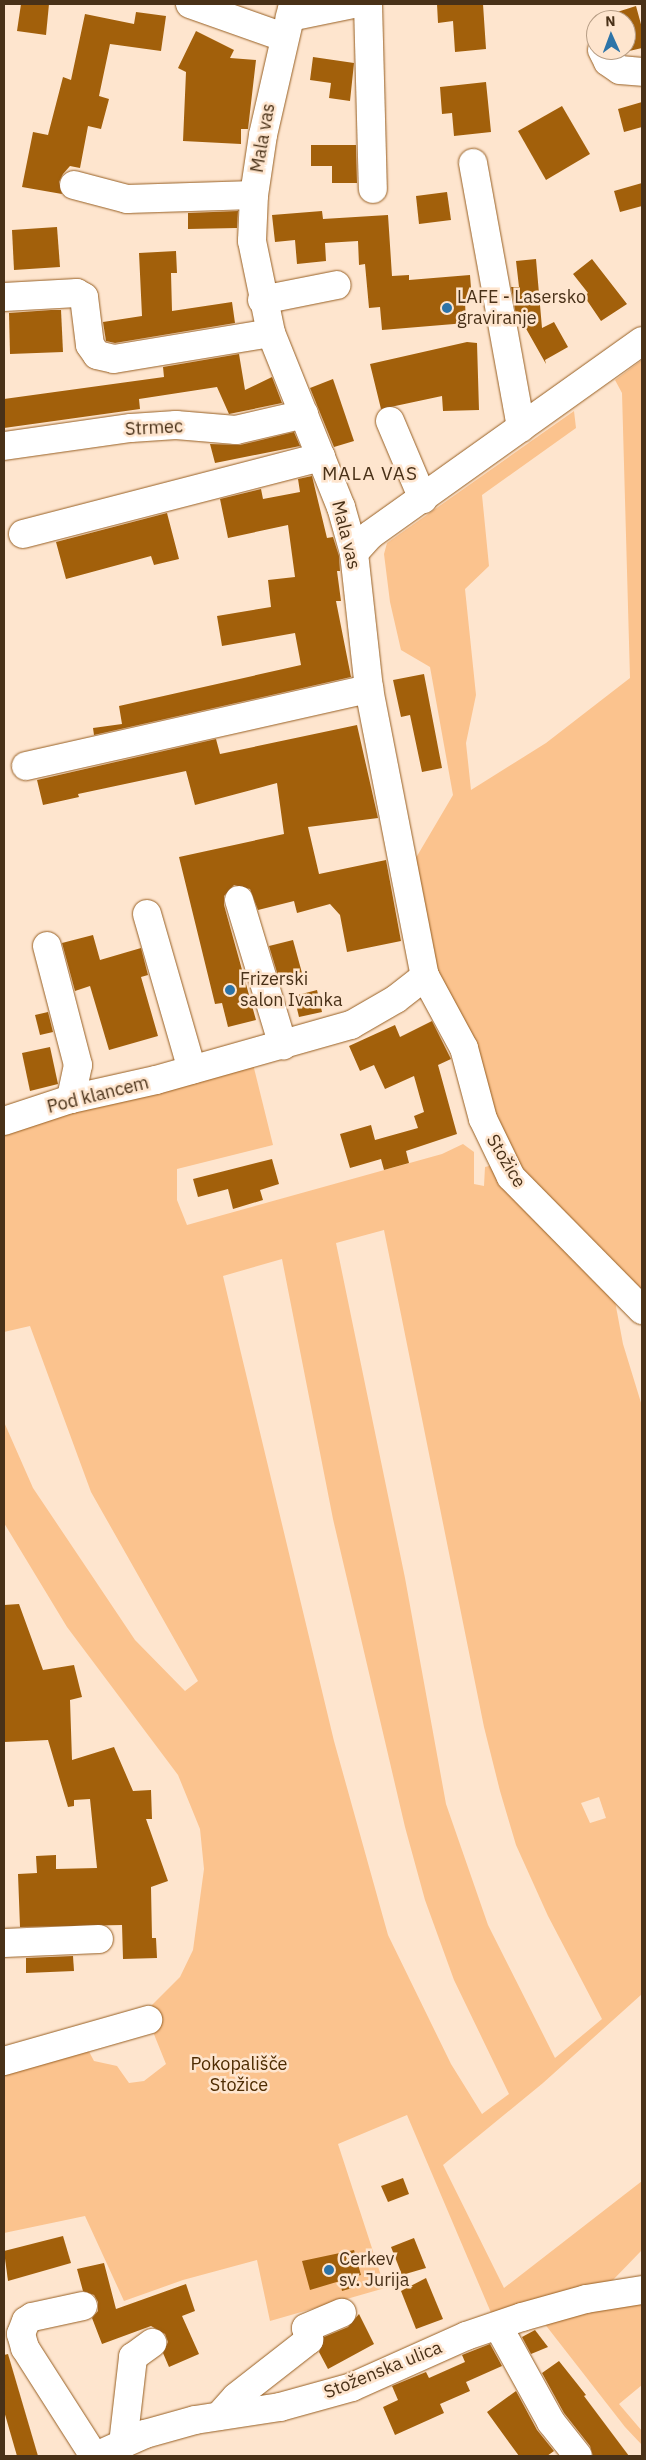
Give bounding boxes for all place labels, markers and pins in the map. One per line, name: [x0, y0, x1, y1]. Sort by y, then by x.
place label: LAFE - Lasersko graviranje: [457, 287, 586, 330]
marker: LAFE - Lasersko graviranje: [441, 302, 453, 314]
place label: Frizerski salon Ivanka: [240, 969, 343, 1012]
marker: Frizerski salon Ivanka: [224, 984, 236, 996]
place label: Cerkev sv. Jurija: [339, 2249, 409, 2292]
marker: Cerkev sv. Jurija: [323, 2264, 335, 2276]

